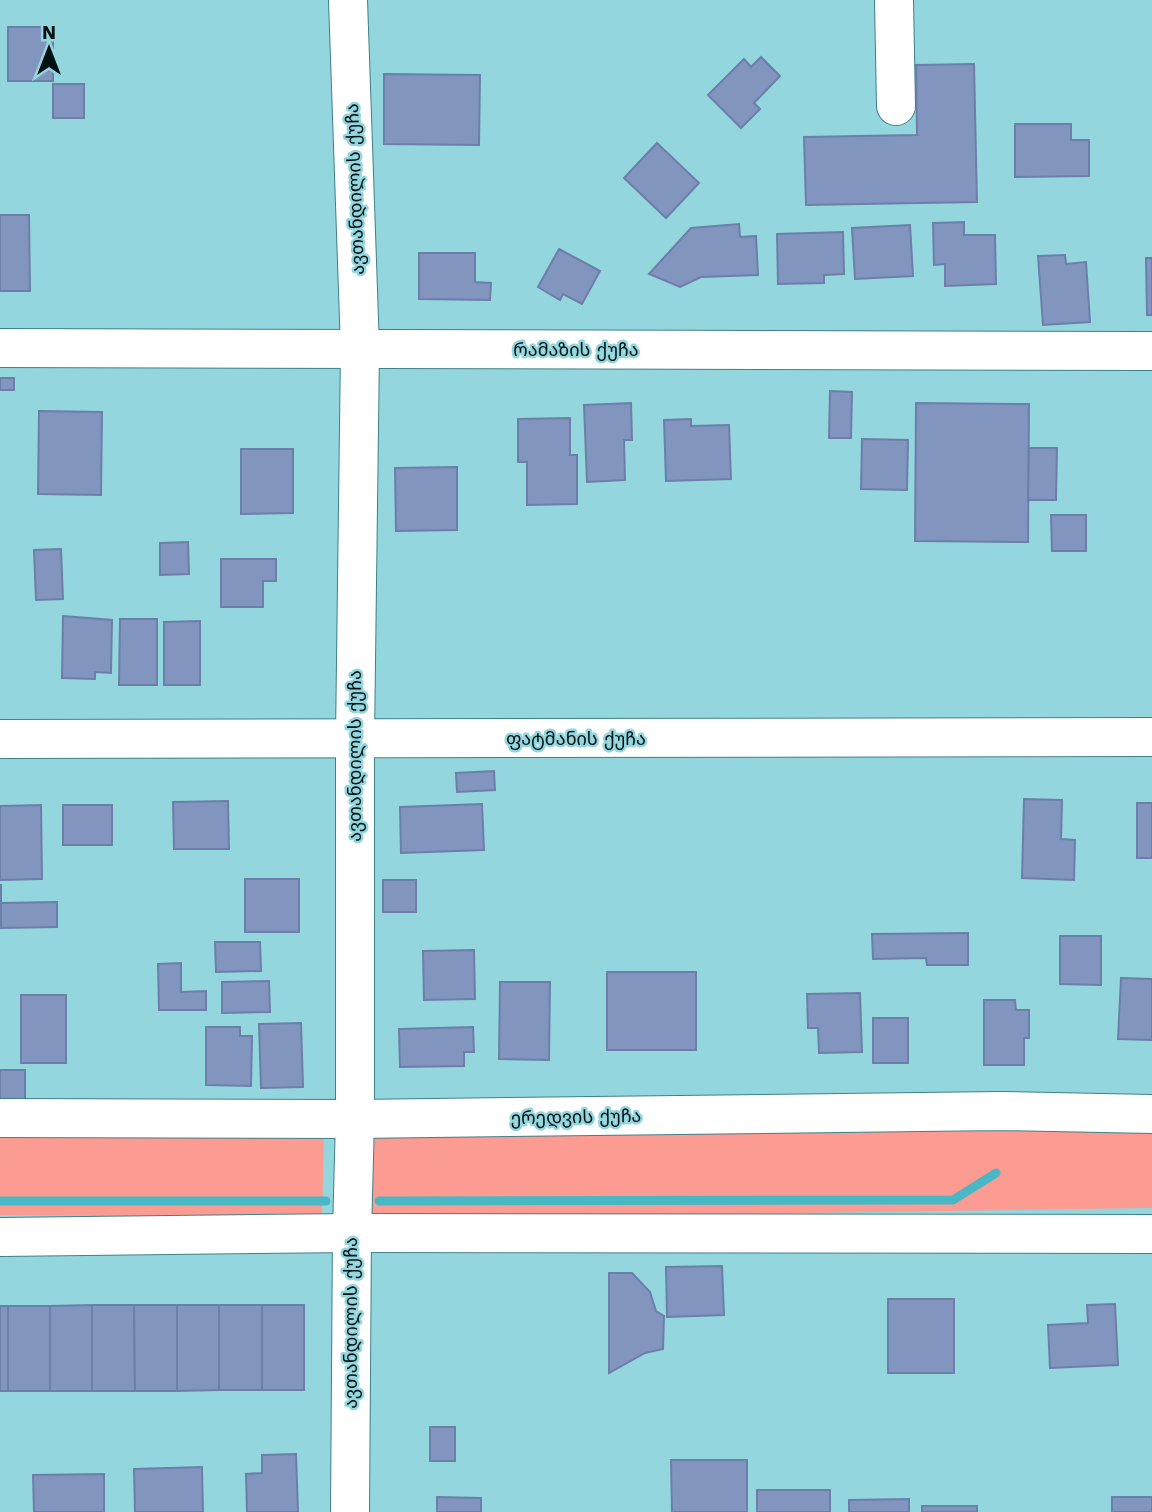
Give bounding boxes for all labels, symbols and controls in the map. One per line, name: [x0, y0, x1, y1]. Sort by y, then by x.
north arrow: [14, 14, 84, 84]
text: N: [42, 21, 56, 44]
street label: ავთანდილის ქუჩა: [341, 103, 369, 275]
street label: რამაზის ქუჩა: [513, 339, 639, 361]
street label: ავთანდილის ქუჩა: [344, 670, 366, 842]
street label: ფატმანის ქუჩა: [506, 728, 646, 750]
street label: ერედვის ქუჩა: [510, 1105, 642, 1129]
street label: ავთანდილის ქუჩა: [340, 1237, 362, 1409]

